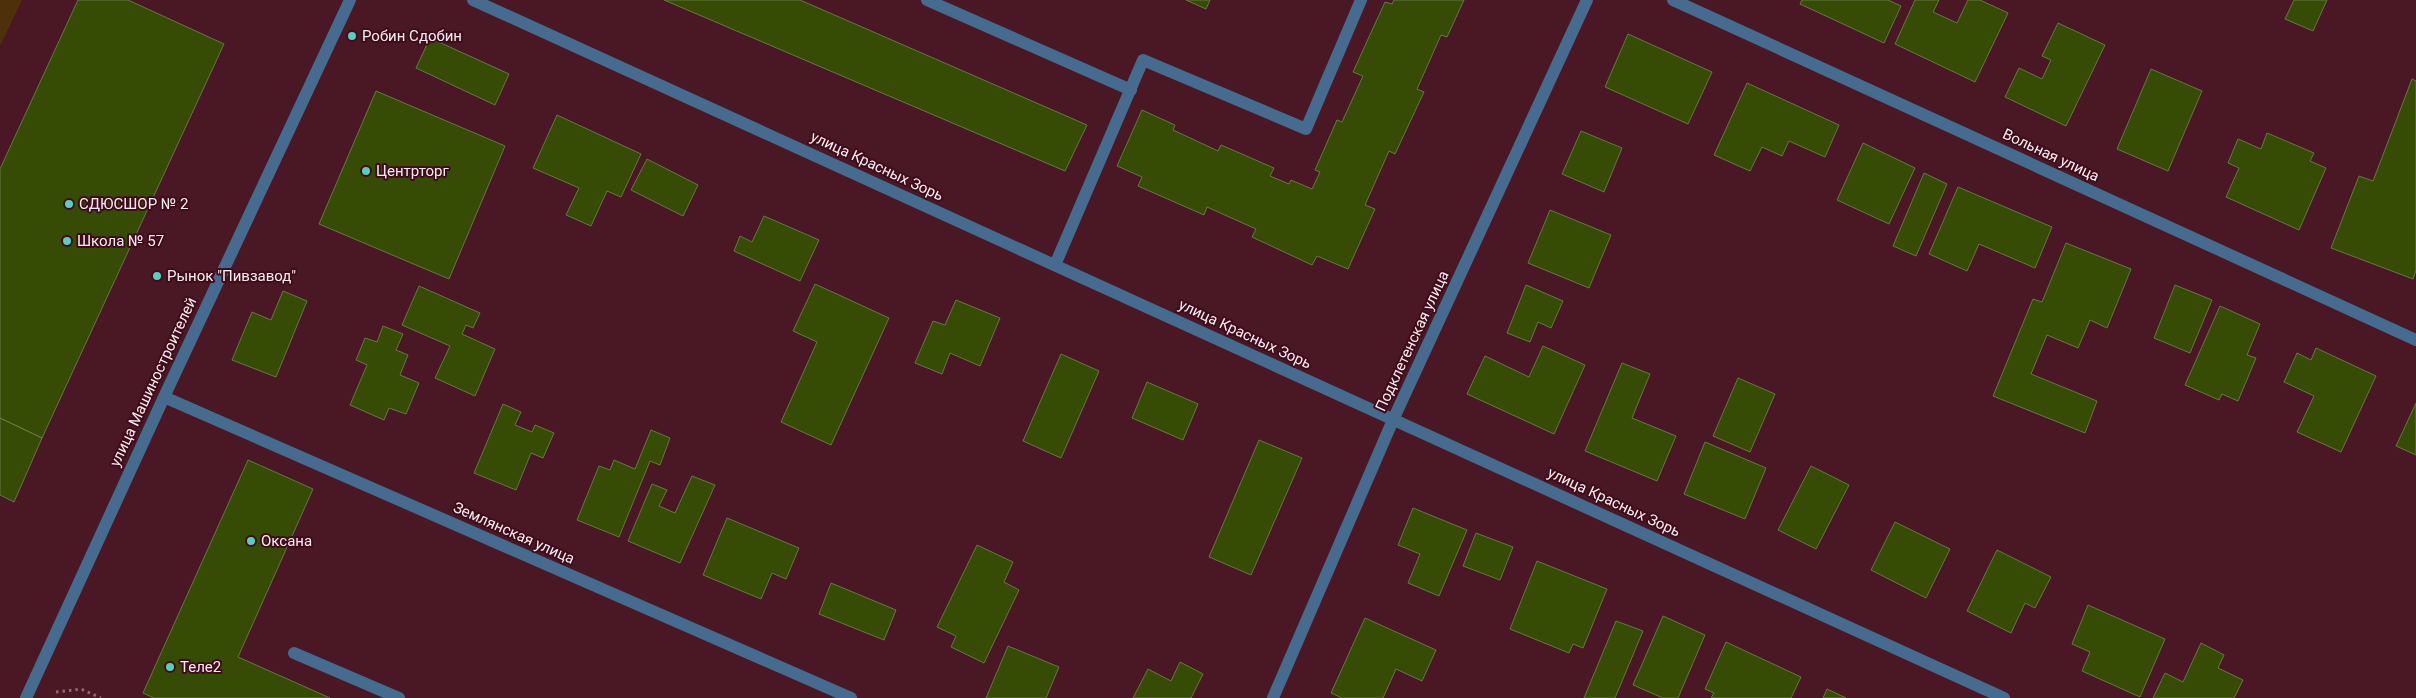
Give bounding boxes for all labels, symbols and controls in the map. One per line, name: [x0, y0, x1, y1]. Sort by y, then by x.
place label: Робин Сдобин: [362, 27, 462, 45]
marker: Робин Сдобин: [346, 30, 358, 42]
street label: Вольная улица: [2000, 125, 2102, 185]
street label: улица Красных Зорь: [808, 127, 946, 205]
place label: Центрторг: [376, 162, 450, 180]
marker: Центрторг: [360, 165, 372, 177]
place label: СДЮСШОР № 2: [79, 195, 188, 213]
marker: СДЮСШОР № 2: [63, 198, 75, 210]
place label: Школа № 57: [77, 232, 164, 250]
marker: Школа № 57: [61, 235, 73, 247]
place label: Рынок "Пивзавод": [167, 267, 296, 285]
street label: Подклетенская улица: [1372, 268, 1452, 414]
marker: Рынок "Пивзавод": [151, 270, 163, 282]
street label: улица Машиностроителей: [106, 294, 200, 470]
street label: улица Красных Зорь: [1176, 295, 1314, 373]
street label: улица Красных Зорь: [1545, 463, 1683, 541]
street label: Землянская улица: [451, 498, 577, 568]
place label: Оксана: [261, 532, 312, 550]
marker: Оксана: [245, 535, 257, 547]
place label: Теле2: [180, 658, 221, 676]
marker: Теле2: [164, 661, 176, 673]

